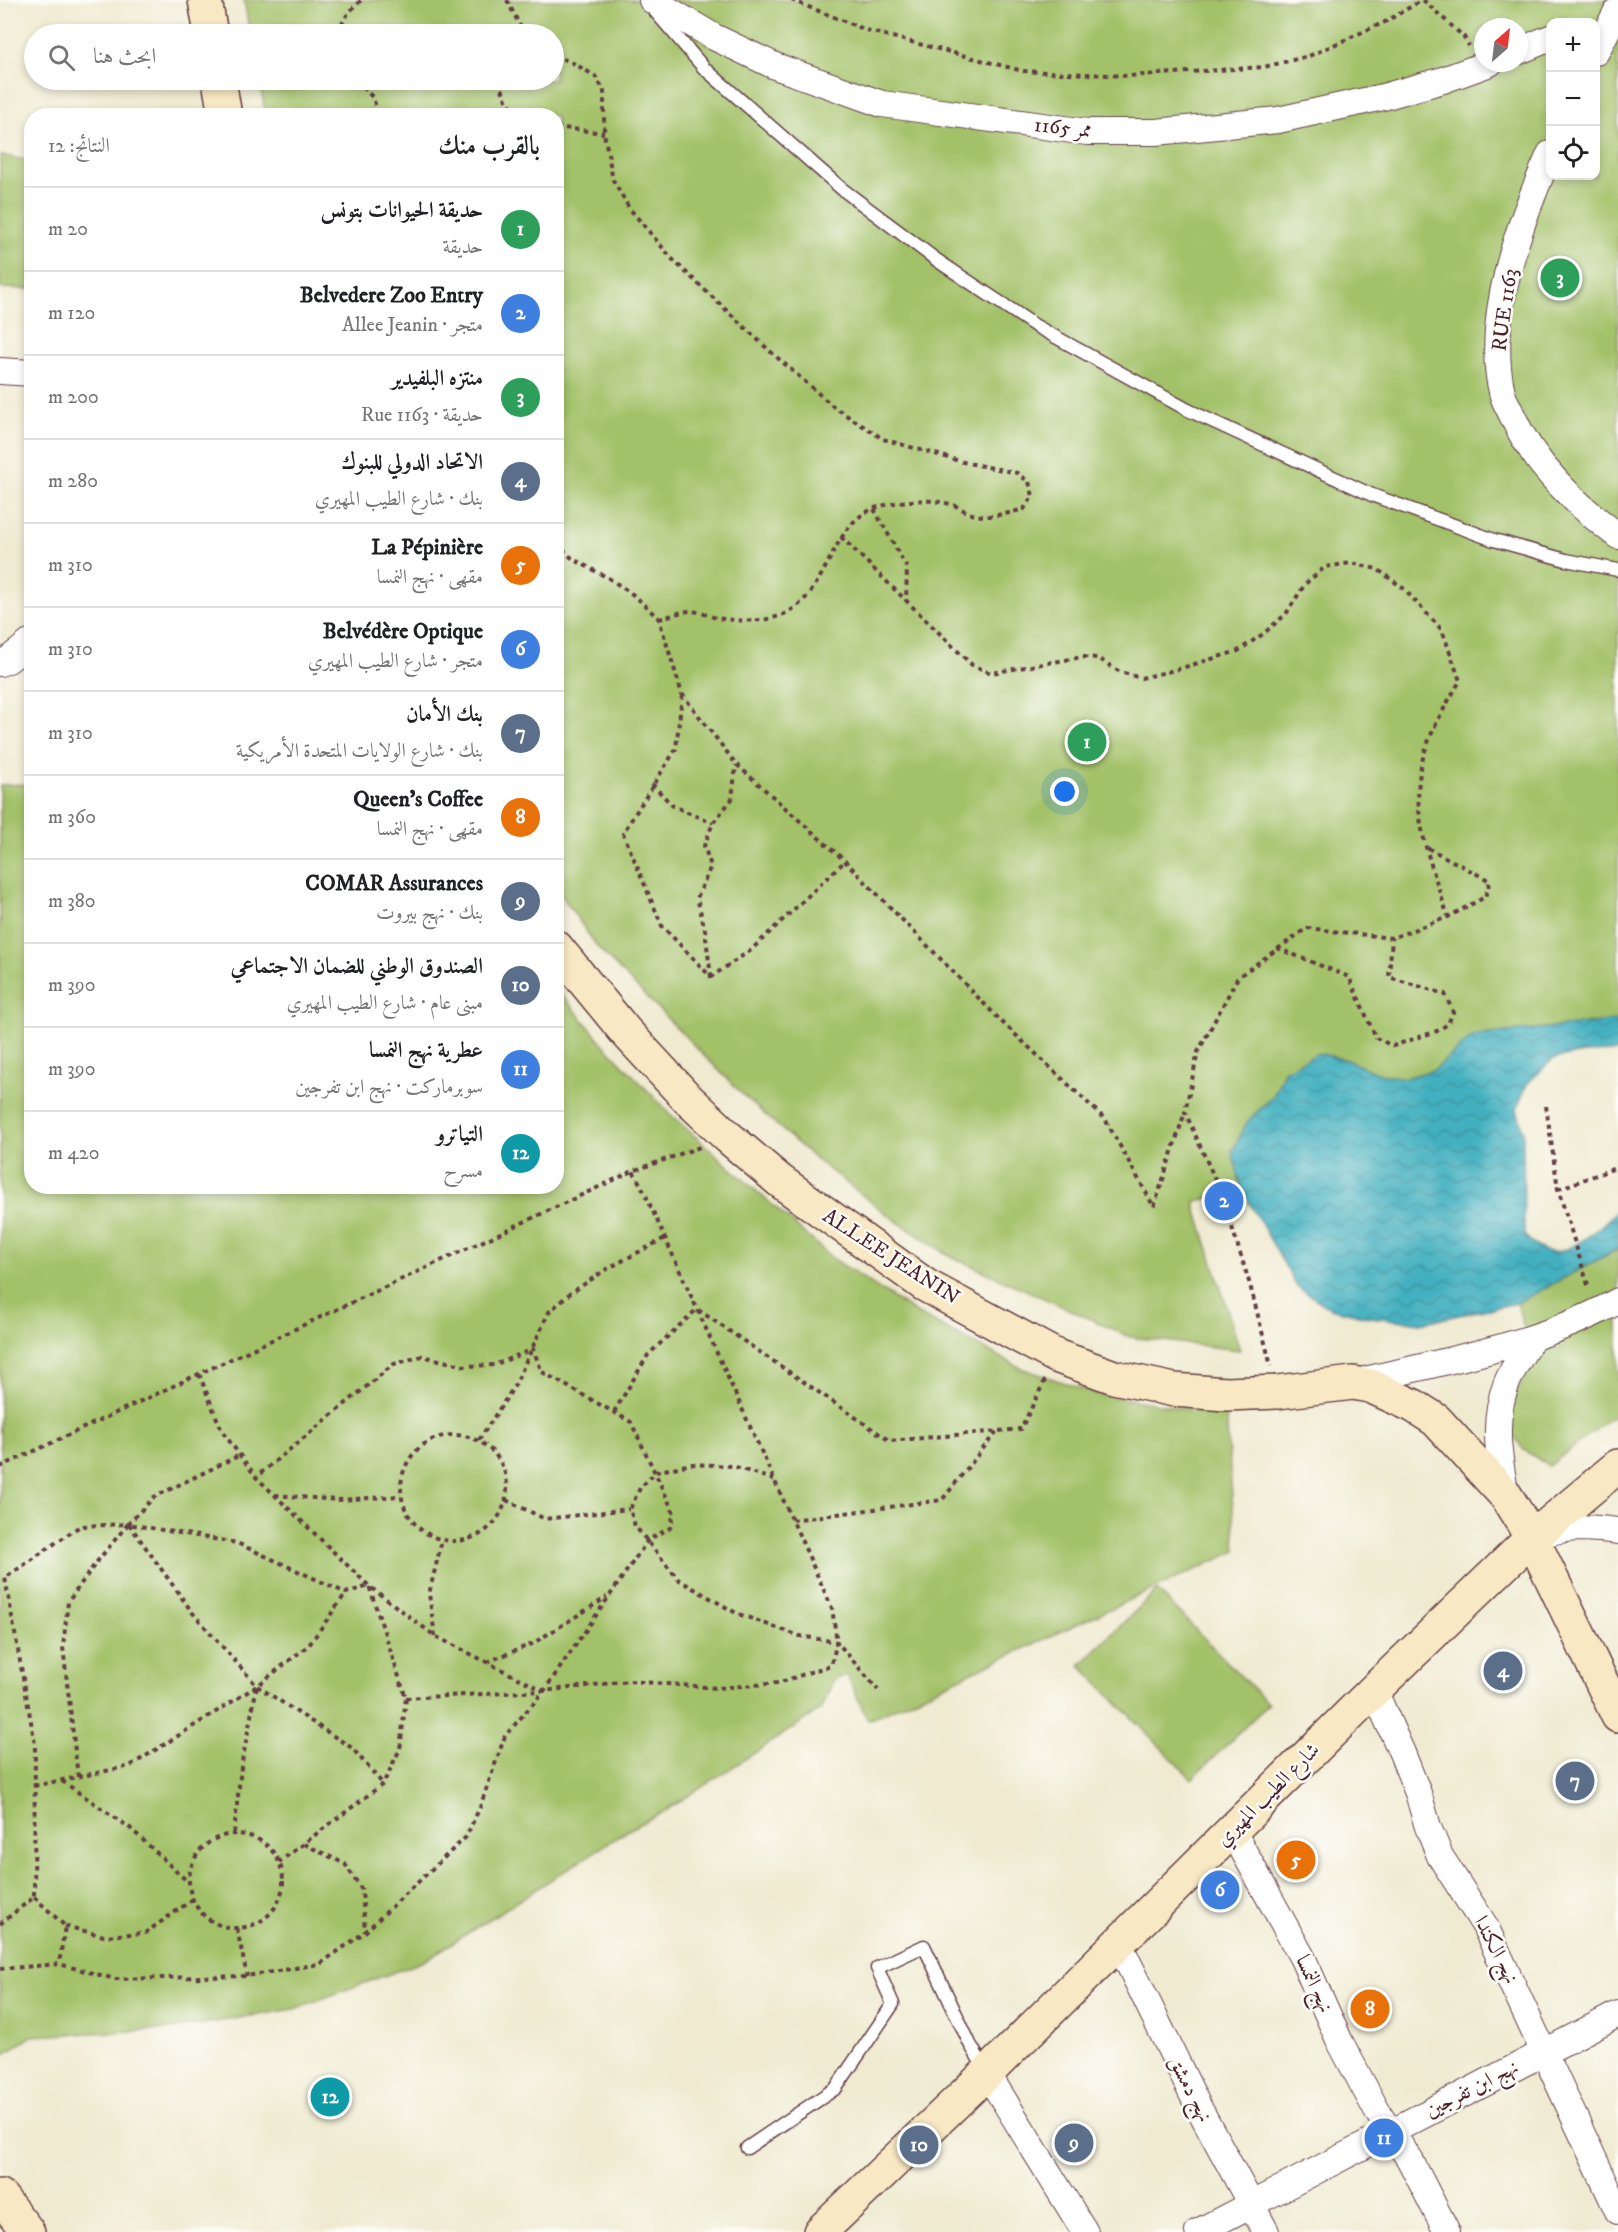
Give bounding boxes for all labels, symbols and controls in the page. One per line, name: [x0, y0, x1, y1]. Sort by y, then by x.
north arrow: [1474, 18, 1528, 72]
map controls: [1546, 18, 1600, 180]
button: +: [1546, 18, 1600, 72]
search box: [24, 24, 564, 90]
icon: search: [45, 41, 78, 74]
text: ابحث هنا: [93, 43, 156, 70]
button: −: [1546, 72, 1600, 126]
street label: ممر 1165: [1033, 112, 1093, 144]
button: locate: [1546, 126, 1600, 180]
text: بالقرب منك: [438, 130, 540, 163]
text: النتائج: 12: [48, 134, 110, 159]
text: حديقة الحيوانات بتونس: [320, 197, 483, 224]
text: 20 m: [48, 217, 88, 242]
text: 1: [517, 217, 524, 242]
text: حديقة: [443, 235, 483, 260]
pin: 3: [1540, 256, 1580, 300]
street label: RUE 1163: [1486, 267, 1524, 353]
text: Belvedere Zoo Entry: [300, 282, 483, 309]
text: 120 m: [48, 301, 95, 326]
text: 2: [516, 301, 525, 326]
text: متجر · Allee Jeanin: [342, 313, 483, 338]
text: منتزه البلفيدير: [391, 365, 483, 392]
text: 200 m: [48, 385, 99, 410]
text: 3: [517, 385, 524, 410]
text: حديقة · Rue 1163: [361, 403, 483, 428]
text: الاتحاد الدولي للبنوك: [341, 449, 483, 476]
text: 280 m: [48, 469, 98, 494]
text: 4: [515, 469, 526, 494]
text: بنك · شارع الطيب المهيري: [315, 487, 483, 512]
text: La Pépinière: [371, 534, 483, 561]
text: 310 m: [48, 553, 93, 578]
text: 5: [516, 553, 525, 578]
text: مقهى · نهج النمسا: [377, 565, 483, 590]
text: Belvédère Optique: [323, 618, 483, 645]
text: 310 m: [48, 637, 93, 662]
text: 6: [515, 637, 526, 662]
text: متجر · شارع الطيب المهيري: [308, 649, 483, 674]
text: بنك الأمان: [406, 701, 483, 728]
pin: 1: [1068, 720, 1106, 764]
text: 310 m: [48, 721, 93, 746]
text: 7: [515, 721, 526, 746]
text: بنك · شارع الولايات المتحدة الأمريكية: [236, 739, 483, 764]
your location: [1050, 777, 1079, 806]
text: Queen's Coffee: [353, 786, 483, 813]
text: 360 m: [48, 805, 96, 830]
text: 8: [516, 805, 526, 830]
text: مقهى · نهج النمسا: [377, 817, 483, 842]
text: COMAR Assurances: [305, 870, 483, 897]
text: 380 m: [48, 889, 96, 914]
text: 9: [516, 889, 526, 914]
text: بنك · نهج بيروت: [376, 901, 483, 926]
text: الصندوق الوطني للضمان الاجتماعي: [231, 953, 483, 980]
text: 390 m: [48, 973, 96, 998]
text: 10: [511, 973, 530, 998]
text: مبنى عام · شارع الطيب المهيري: [286, 991, 483, 1016]
text: عطرية نهج النمسا: [369, 1037, 483, 1064]
text: 390 m: [48, 1057, 96, 1082]
text: 11: [513, 1057, 528, 1082]
text: سوبرماركت · نهج ابن تفرجين: [295, 1075, 483, 1100]
text: التياترو: [436, 1121, 483, 1148]
text: 420 m: [48, 1141, 99, 1166]
text: 12: [512, 1141, 529, 1166]
text: مسرح: [443, 1159, 483, 1184]
pin: 2: [1204, 1178, 1244, 1224]
street label: ALLEE JEANIN: [818, 1203, 964, 1311]
pin: 4: [1484, 1648, 1522, 1694]
street label: شارع الطيب المهيري: [1210, 1737, 1328, 1855]
pin: 7: [1556, 1758, 1594, 1804]
pin: 5: [1276, 1838, 1316, 1882]
pin: 6: [1200, 1868, 1240, 1912]
street label: نهج الكندا: [1463, 1912, 1524, 1991]
street label: نهج النمسا: [1285, 1951, 1339, 2019]
pin: 8: [1350, 1986, 1390, 2032]
street label: نهج دمشق: [1158, 2051, 1218, 2129]
street label: نهج ابن تفرجين: [1421, 2054, 1525, 2128]
pin: 12: [310, 2074, 350, 2120]
pin: 11: [1364, 2116, 1404, 2160]
pin: 9: [1054, 2120, 1094, 2166]
pin: 10: [900, 2122, 938, 2168]

